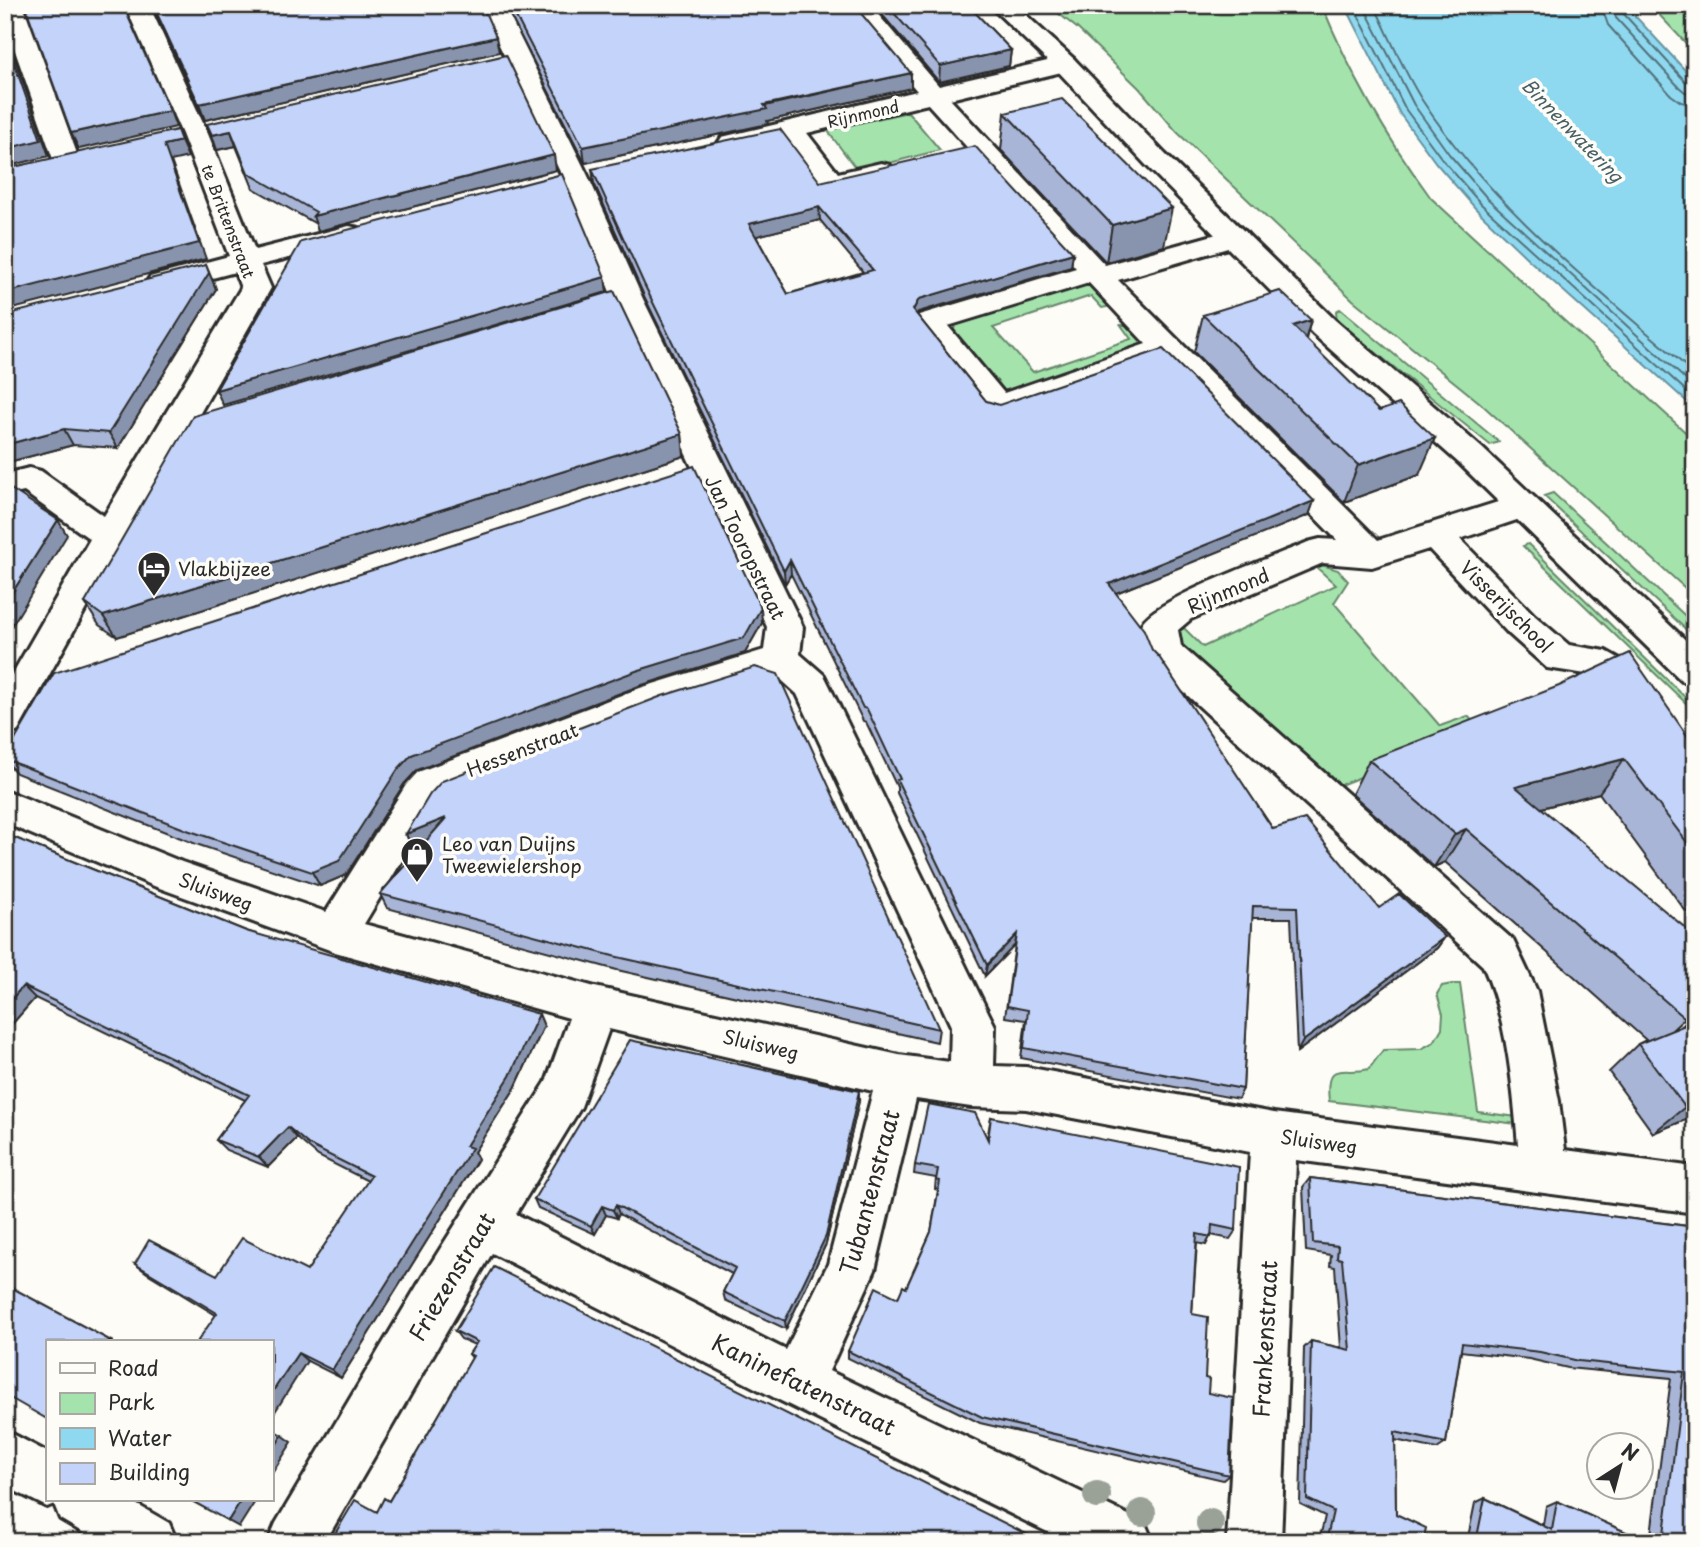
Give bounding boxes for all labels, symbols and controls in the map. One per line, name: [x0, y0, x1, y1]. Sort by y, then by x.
water label: Binnenwatering: [1516, 72, 1631, 189]
street label: Rijnmond: [825, 93, 901, 133]
street label: te Brittenstraat: [196, 161, 262, 282]
street label: Jan Tooropstraat: [699, 470, 793, 624]
hotel icon: Vlakbijzee: [135, 549, 173, 598]
street label: Visserijschool: [1454, 553, 1560, 659]
place label: Vlakbijzee: [178, 554, 271, 582]
street label: Rijnmond: [1183, 560, 1273, 620]
street label: Hessenstraat: [462, 715, 582, 783]
place label: Leo van Duijns Tweewielershop: [442, 829, 582, 879]
shop icon: Leo van Duijns Tweewielershop: [398, 835, 436, 884]
street label: Sluisweg: [175, 865, 257, 917]
street label: Sluisweg: [720, 1022, 802, 1066]
street label: Tubantenstraat: [830, 1105, 908, 1279]
street label: Sluisweg: [1279, 1122, 1359, 1160]
street label: Friezenstraat: [399, 1205, 503, 1347]
street label: Frankenstraat: [1242, 1259, 1286, 1419]
street label: Kaninefatenstraat: [706, 1324, 902, 1444]
legend: [46, 1340, 273, 1502]
text: Road: [108, 1351, 159, 1383]
text: Park: [108, 1385, 155, 1417]
text: Water: [108, 1421, 172, 1453]
north arrow: [1584, 1432, 1654, 1502]
text: N: [1616, 1436, 1645, 1467]
text: Building: [108, 1455, 190, 1487]

